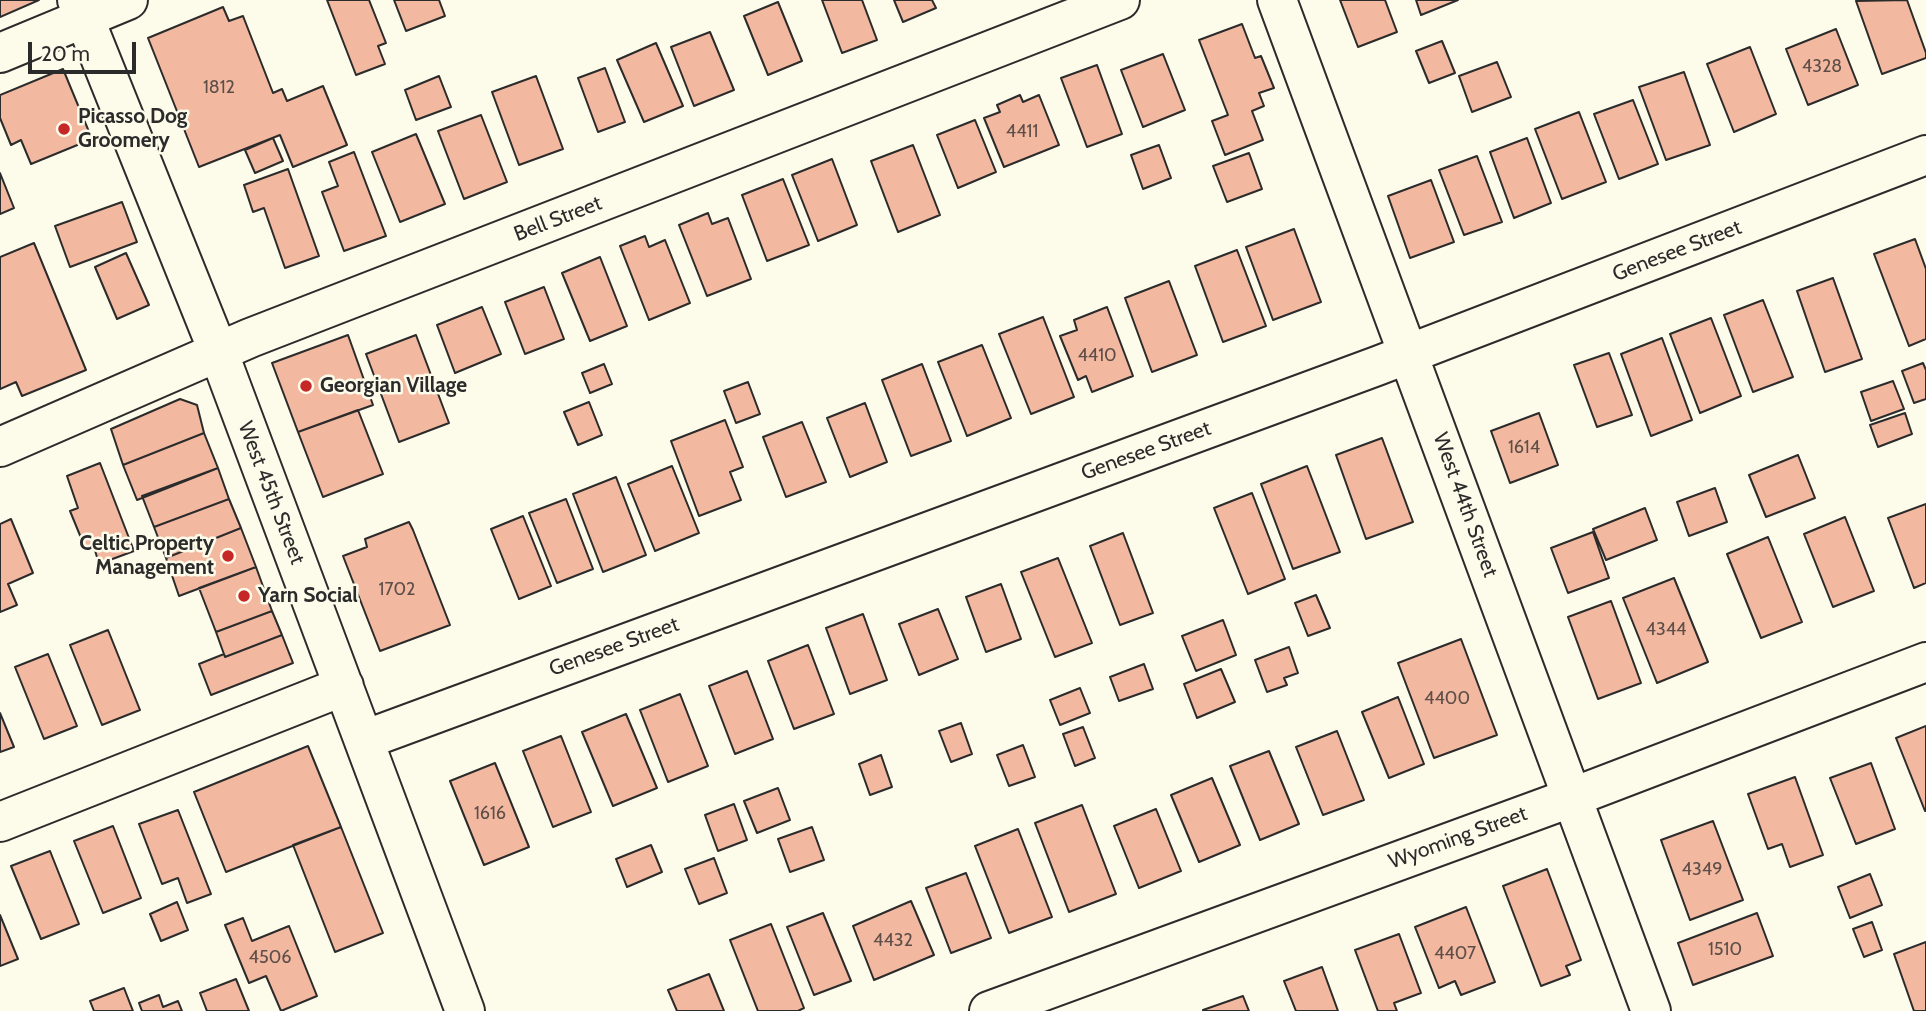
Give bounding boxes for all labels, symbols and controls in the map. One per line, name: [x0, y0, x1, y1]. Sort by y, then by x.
scale bar: [32, 28, 140, 72]
text: 20 m: [41, 41, 90, 66]
house number: 4328: [1802, 56, 1842, 78]
house number: 1812: [203, 77, 235, 99]
place label: Picasso Dog Groomery: [78, 104, 187, 154]
marker: Picasso Dog Groomery: [56, 121, 72, 137]
house number: 4411: [1006, 121, 1038, 143]
street label: Bell Street: [511, 191, 605, 247]
street label: Genesee Street: [1609, 215, 1745, 287]
house number: 4410: [1077, 345, 1117, 367]
place label: Georgian Village: [320, 373, 467, 399]
marker: Georgian Village: [298, 378, 314, 394]
street label: Genesee Street: [1078, 416, 1214, 486]
street label: West 45th Street: [232, 418, 310, 568]
street label: West 44th Street: [1427, 429, 1503, 581]
house number: 1614: [1508, 437, 1540, 459]
place label: Celtic Property Management: [79, 531, 214, 581]
marker: Celtic Property Management: [220, 548, 236, 564]
house number: 1702: [379, 579, 415, 601]
place label: Yarn Social: [258, 583, 358, 609]
marker: Yarn Social: [236, 588, 252, 604]
street label: Genesee Street: [546, 612, 682, 682]
house number: 4344: [1646, 619, 1686, 641]
house number: 4400: [1424, 688, 1470, 710]
street label: Wyoming Street: [1385, 801, 1531, 875]
house number: 1616: [474, 803, 506, 825]
house number: 4349: [1682, 859, 1722, 881]
house number: 4432: [873, 930, 913, 952]
house number: 1510: [1708, 939, 1742, 961]
house number: 4407: [1434, 943, 1476, 965]
house number: 4506: [249, 947, 291, 969]

